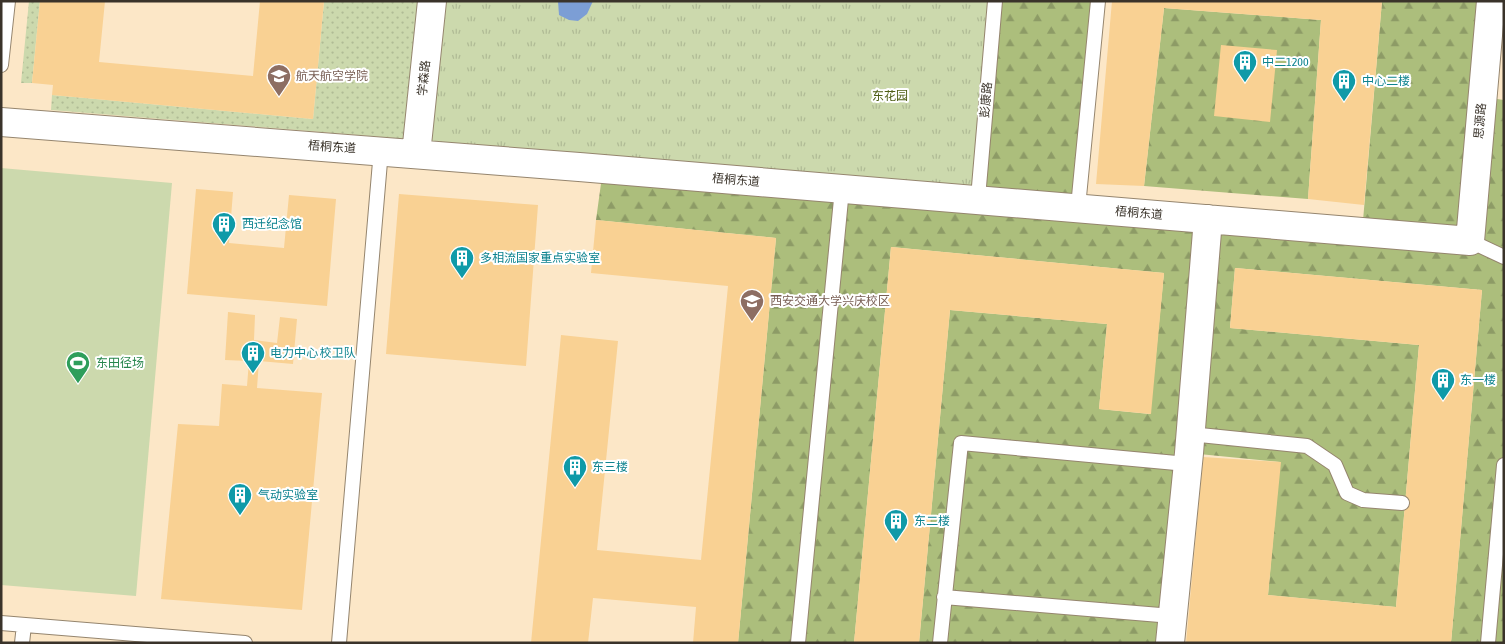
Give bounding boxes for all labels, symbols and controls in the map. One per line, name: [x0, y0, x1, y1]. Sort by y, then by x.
building icon: 中二1200: [1232, 49, 1258, 83]
place label: 中二1200: [1262, 55, 1309, 69]
street label: 学森路: [415, 59, 433, 97]
school or university icon: 航天航空学院: [266, 63, 292, 97]
building icon: 中心二楼: [1331, 68, 1357, 102]
place label: 航天航空学院: [296, 69, 368, 83]
place label: 中心二楼: [1362, 74, 1410, 88]
street label: 彭康路: [977, 81, 995, 119]
park label: 东花园: [872, 89, 908, 103]
street label: 思源路: [1471, 102, 1489, 140]
street label: 梧桐东道: [308, 138, 356, 156]
street label: 梧桐东道: [711, 171, 761, 189]
street label: 梧桐东道: [1114, 204, 1164, 222]
building icon: 西迁纪念馆: [211, 211, 237, 245]
place label: 西迁纪念馆: [242, 217, 302, 231]
building icon: 多相流国家重点实验室: [449, 245, 475, 279]
place label: 多相流国家重点实验室: [480, 251, 600, 265]
school or university icon: 西安交通大学兴庆校区: [739, 288, 765, 322]
place label: 西安交通大学兴庆校区: [770, 294, 890, 308]
building icon: 电力中心 校卫队: [240, 340, 266, 374]
place label: 电力中心 校卫队: [270, 346, 356, 360]
sports icon: 东田径场: [65, 350, 91, 384]
place label: 东田径场: [96, 356, 144, 370]
building icon: 东一楼: [1430, 367, 1456, 401]
place label: 东一楼: [1460, 373, 1496, 387]
building icon: 东三楼: [562, 454, 588, 488]
place label: 东三楼: [592, 460, 628, 474]
building icon: 气动实验室: [227, 482, 253, 516]
place label: 气动实验室: [258, 488, 318, 502]
building icon: 东二楼: [883, 508, 909, 542]
place label: 东二楼: [914, 514, 950, 528]

